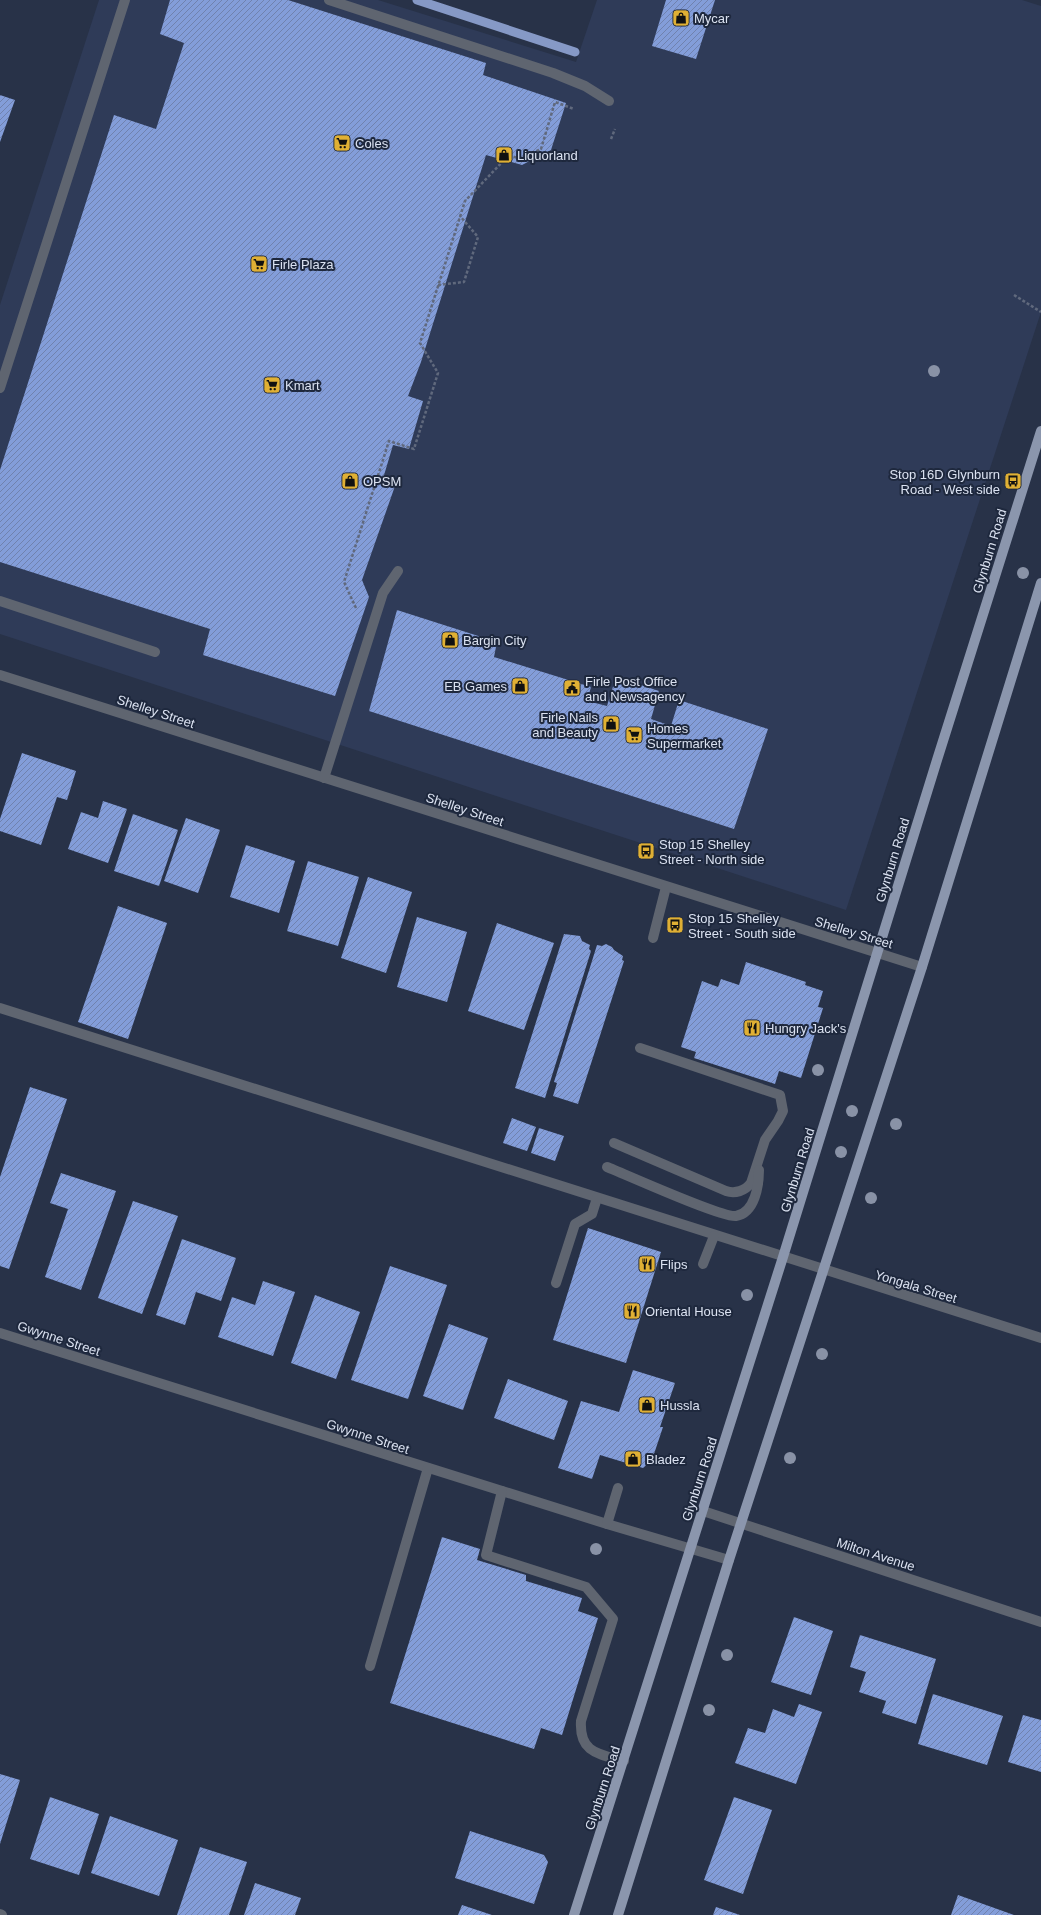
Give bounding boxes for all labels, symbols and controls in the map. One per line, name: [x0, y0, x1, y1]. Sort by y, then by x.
shop icon: Mycar: [671, 8, 691, 28]
place label: Mycar: [694, 11, 730, 26]
supermarket icon: Coles: [332, 133, 352, 153]
place label: Coles: [355, 136, 389, 151]
shop icon: Liquorland: [494, 145, 514, 165]
place label: Liquorland: [517, 148, 578, 163]
supermarket icon: Firle Plaza: [249, 254, 269, 274]
place label: Firle Plaza: [272, 257, 334, 272]
supermarket icon: Kmart: [262, 375, 282, 395]
place label: Kmart: [285, 378, 320, 393]
place label: Stop 16D Glynburn Road - West side: [889, 467, 1000, 497]
shop icon: OPSM: [340, 471, 360, 491]
bus stop icon: Stop 16D Glynburn Road - West side: [1003, 471, 1023, 491]
place label: OPSM: [363, 474, 401, 489]
street label: Glynburn Road: [970, 507, 1009, 595]
shop icon: Bargin City: [440, 630, 460, 650]
place label: Bargin City: [463, 633, 527, 648]
place label: Firle Post Office and Newsagency: [585, 674, 685, 704]
shop icon: EB Games: [510, 676, 530, 696]
public building icon: Firle Post Office and Newsagency: [562, 678, 582, 698]
place label: EB Games: [444, 679, 507, 694]
street label: Shelley Street: [115, 692, 197, 731]
place label: Firle Nails and Beauty: [532, 710, 598, 740]
shop icon: Firle Nails and Beauty: [601, 714, 621, 734]
place label: Homes Supermarket: [647, 721, 722, 751]
supermarket icon: Homes Supermarket: [624, 725, 644, 745]
street label: Shelley Street: [424, 790, 506, 829]
street label: Glynburn Road: [873, 816, 912, 904]
place label: Stop 15 Shelley Street - North side: [659, 837, 765, 867]
bus stop icon: Stop 15 Shelley Street - North side: [636, 841, 656, 861]
place label: Stop 15 Shelley Street - South side: [688, 911, 796, 941]
street label: Shelley Street: [813, 913, 895, 952]
bus stop icon: Stop 15 Shelley Street - South side: [665, 915, 685, 935]
restaurant icon: Hungry Jack's: [742, 1018, 762, 1038]
place label: Hungry Jack's: [765, 1021, 847, 1036]
street label: Glynburn Road: [778, 1126, 817, 1214]
restaurant icon: Flips: [637, 1254, 657, 1274]
place label: Flips: [660, 1257, 688, 1272]
street label: Yongala Street: [873, 1267, 959, 1306]
restaurant icon: Oriental House: [622, 1301, 642, 1321]
place label: Oriental House: [645, 1304, 732, 1319]
street label: Gwynne Street: [16, 1318, 102, 1359]
shop icon: Hussla: [637, 1395, 657, 1415]
place label: Hussla: [660, 1398, 701, 1413]
street label: Gwynne Street: [325, 1416, 411, 1457]
street label: Glynburn Road: [679, 1435, 720, 1523]
shop icon: Bladez: [623, 1449, 643, 1469]
place label: Bladez: [646, 1452, 686, 1467]
street label: Milton Avenue: [835, 1535, 917, 1574]
street label: Glynburn Road: [582, 1744, 623, 1832]

